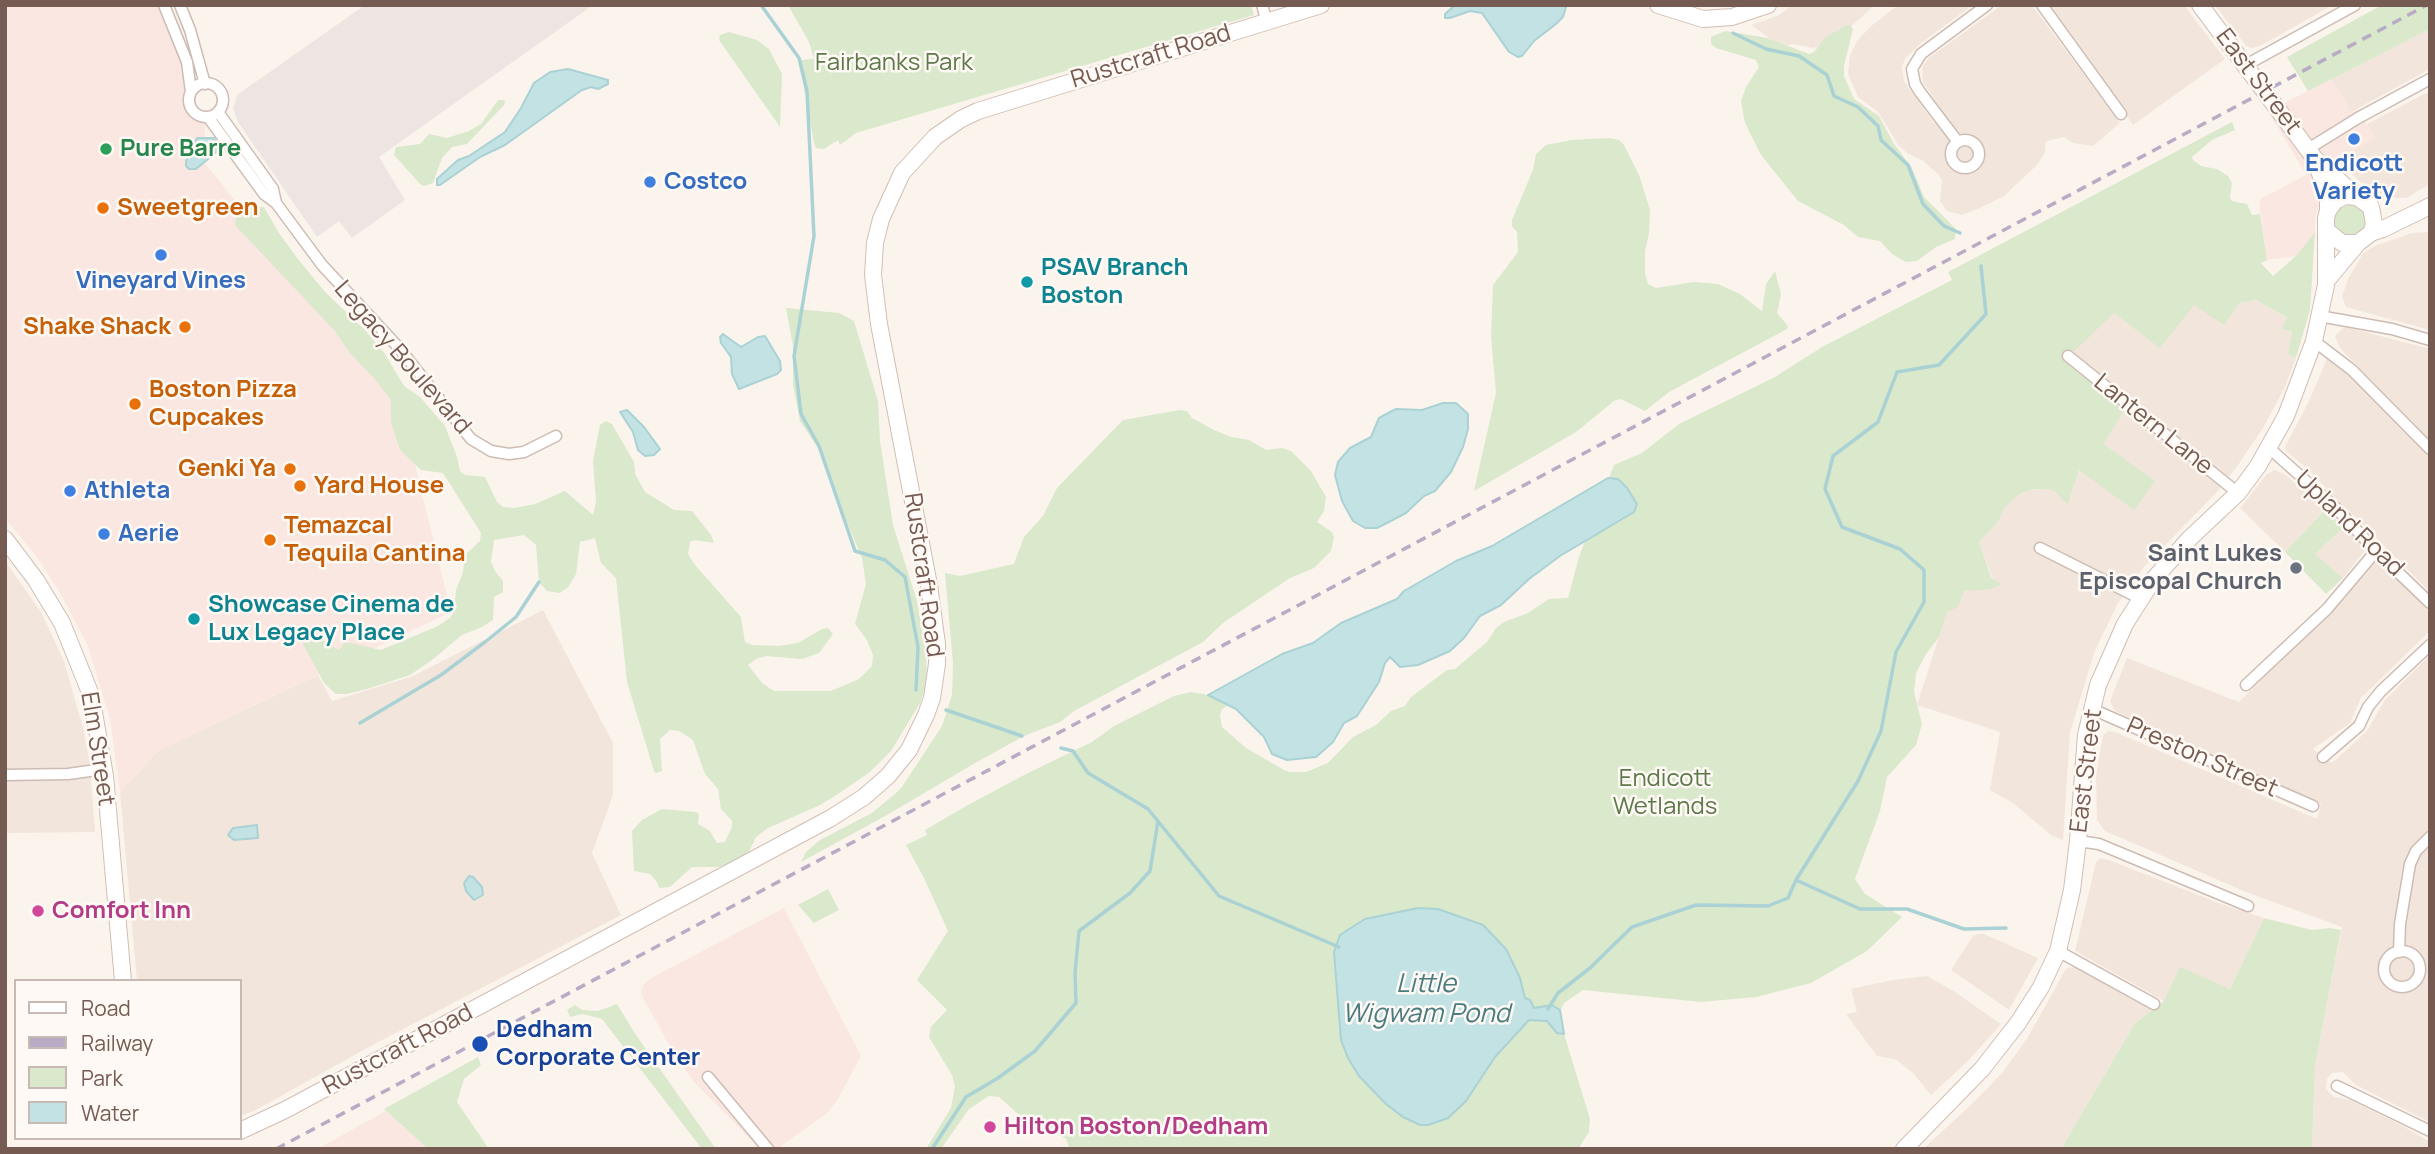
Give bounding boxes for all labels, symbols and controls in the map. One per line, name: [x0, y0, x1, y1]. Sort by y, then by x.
street label: Rustcraft Road: [1068, 19, 1234, 95]
street label: East Street: [2209, 24, 2307, 140]
park label: Fairbanks Park: [815, 49, 973, 77]
marker: Endicott Variety: [2346, 131, 2362, 147]
place label: Pure Barre: [120, 135, 241, 163]
marker: Pure Barre: [98, 141, 114, 157]
place label: Endicott Variety: [2305, 150, 2403, 206]
place label: Costco: [664, 168, 747, 196]
marker: Costco: [642, 174, 658, 190]
place label: Sweetgreen: [117, 194, 259, 222]
marker: Sweetgreen: [95, 200, 111, 216]
marker: Vineyard Vines: [153, 247, 169, 263]
place label: PSAV Branch Boston: [1041, 254, 1189, 310]
place label: Vineyard Vines: [76, 267, 246, 295]
marker: PSAV Branch Boston: [1019, 274, 1035, 290]
street label: Legacy Boulevard: [328, 275, 476, 441]
place label: Shake Shack: [23, 313, 171, 341]
marker: Shake Shack: [177, 319, 193, 335]
street label: Lantern Lane: [2088, 368, 2218, 482]
place label: Boston Pizza Cupcakes: [149, 376, 297, 432]
marker: Boston Pizza Cupcakes: [127, 396, 143, 412]
place label: Genki Ya: [178, 455, 276, 483]
marker: Genki Ya: [282, 461, 298, 477]
street label: Upland Road: [2289, 465, 2409, 583]
place label: Yard House: [314, 472, 444, 500]
place label: Athleta: [84, 477, 170, 505]
marker: Yard House: [292, 478, 308, 494]
marker: Athleta: [62, 483, 78, 499]
street label: Rustcraft Road: [897, 491, 949, 659]
place label: Temazcal Tequila Cantina: [284, 512, 466, 568]
place label: Aerie: [118, 520, 179, 548]
marker: Aerie: [96, 526, 112, 542]
marker: Temazcal Tequila Cantina: [262, 532, 278, 548]
place label: Saint Lukes Episcopal Church: [2079, 540, 2282, 596]
marker: Saint Lukes Episcopal Church: [2288, 560, 2304, 576]
place label: Showcase Cinema de Lux Legacy Place: [208, 591, 454, 647]
marker: Showcase Cinema de Lux Legacy Place: [186, 611, 202, 627]
street label: Elm Street: [74, 690, 120, 808]
street label: East Street: [2065, 707, 2109, 835]
street label: Preston Street: [2122, 712, 2282, 804]
park label: Endicott Wetlands: [1613, 765, 1717, 821]
place label: Comfort Inn: [52, 897, 191, 925]
marker: Comfort Inn: [30, 903, 46, 919]
water label: Little Wigwam Pond: [1342, 969, 1510, 1030]
legend: [14, 979, 242, 1140]
text: Road: [81, 994, 131, 1022]
street label: Rustcraft Road: [318, 998, 478, 1102]
place label: Dedham Corporate Center: [496, 1016, 700, 1072]
text: Railway: [81, 1029, 153, 1057]
marker: Dedham Corporate Center: [470, 1034, 490, 1054]
text: Park: [81, 1064, 123, 1092]
text: Water: [81, 1099, 139, 1127]
place label: Hilton Boston/Dedham: [1004, 1113, 1268, 1141]
marker: Hilton Boston/Dedham: [982, 1119, 998, 1135]

